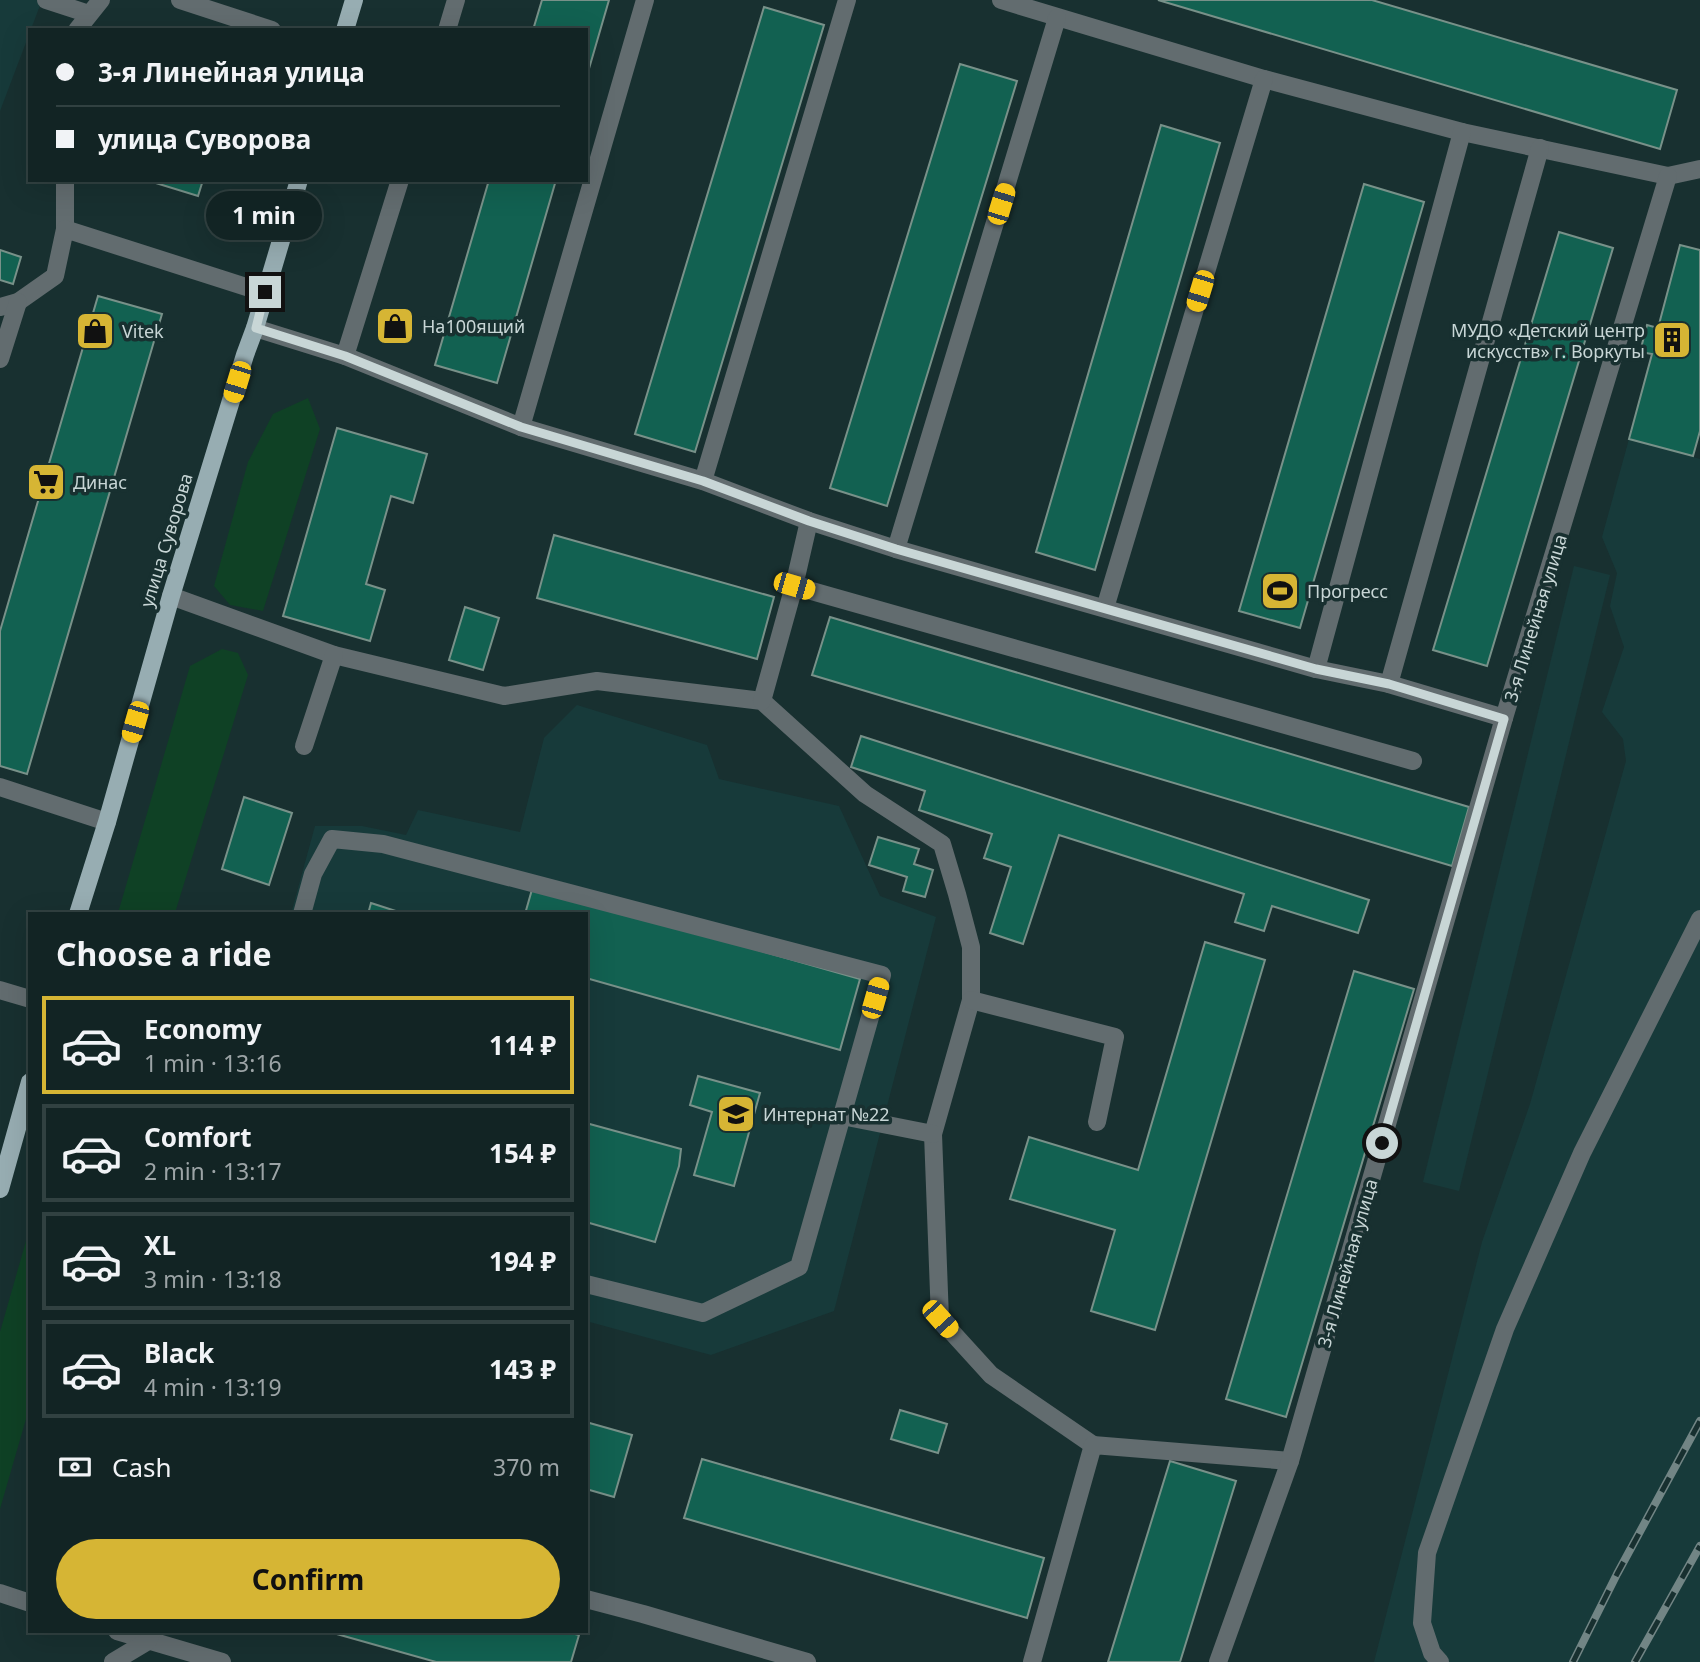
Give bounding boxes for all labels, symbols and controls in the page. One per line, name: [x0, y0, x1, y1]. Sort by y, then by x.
text: 3-я Линейная улица: [98, 54, 365, 90]
text: улица Суворова: [98, 121, 311, 157]
car: [985, 181, 1018, 227]
callout: 1 min: [207, 190, 323, 240]
text: 1 min: [232, 199, 296, 231]
car: [1184, 268, 1217, 314]
route end: [249, 276, 281, 308]
shop icon: На100ящий: [374, 305, 416, 347]
shop icon: Vitek: [74, 310, 116, 352]
place label: На100ящий: [422, 314, 525, 338]
place label: МУДО «Детский центр искусств» г. Воркуты: [1451, 318, 1645, 363]
place label: Vitek: [122, 319, 164, 343]
building icon: МУДО «Детский центр искусств» г. Воркуты: [1651, 319, 1693, 361]
car: [221, 359, 254, 405]
supermarket icon: Динас: [25, 461, 67, 503]
place label: Динас: [73, 470, 127, 494]
street label: улица Суворова: [134, 470, 198, 610]
street label: 3-я Линейная улица: [1498, 531, 1572, 705]
car: [771, 570, 818, 602]
sports icon: Прогресс: [1259, 570, 1301, 612]
place label: Прогресс: [1307, 579, 1388, 603]
car: [120, 699, 151, 745]
text: Choose a ride: [56, 932, 272, 975]
car: [860, 975, 891, 1021]
text: Economy: [144, 1011, 262, 1047]
icon: car: [60, 1014, 123, 1077]
text: 114 ₽: [489, 1027, 556, 1063]
text: 1 min · 13:16: [144, 1047, 282, 1079]
school or university icon: Интернат №22: [715, 1093, 757, 1135]
place label: Интернат №22: [763, 1102, 890, 1126]
text: Comfort: [144, 1119, 252, 1155]
icon: car: [60, 1122, 123, 1185]
route start: [1366, 1127, 1398, 1159]
text: 154 ₽: [489, 1135, 556, 1171]
text: 2 min · 13:17: [144, 1155, 282, 1187]
street label: 3-я Линейная улица: [1311, 1176, 1383, 1350]
text: XL: [144, 1227, 176, 1263]
icon: car: [60, 1230, 123, 1293]
text: 194 ₽: [489, 1243, 556, 1279]
text: 3 min · 13:18: [144, 1263, 282, 1295]
car: [919, 1296, 962, 1342]
text: Black: [144, 1335, 214, 1371]
icon: car: [60, 1338, 123, 1401]
text: 143 ₽: [489, 1351, 556, 1387]
text: 4 min · 13:19: [144, 1371, 282, 1403]
icon: cash: [56, 1448, 94, 1486]
text: Cash: [112, 1449, 172, 1485]
text: 370 m: [493, 1451, 560, 1483]
button: Confirm: [56, 1539, 560, 1619]

